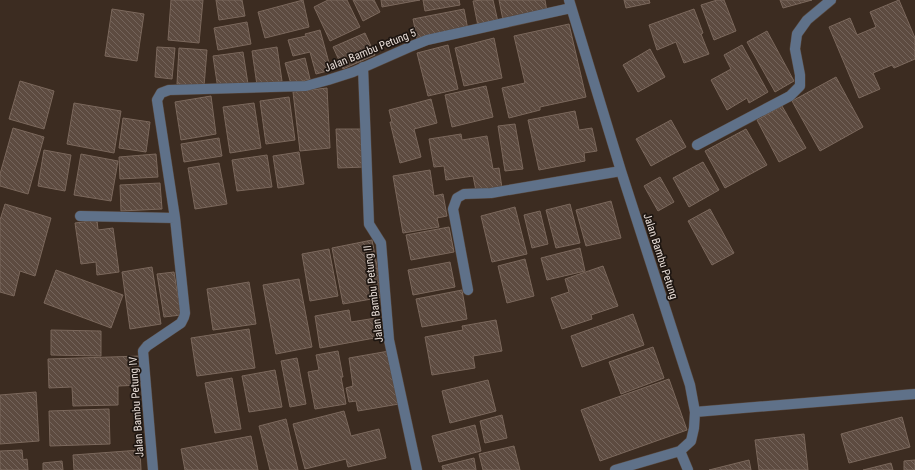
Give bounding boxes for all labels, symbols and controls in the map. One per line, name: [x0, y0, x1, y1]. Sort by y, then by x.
street label: Jalan Bambu Petung 5: [323, 26, 418, 75]
street label: Jalan Bambu Petung: [641, 212, 681, 301]
street label: Jalan Bambu Petung II: [361, 245, 386, 343]
street label: Jalan Bambu Petung IV: [126, 356, 147, 458]

